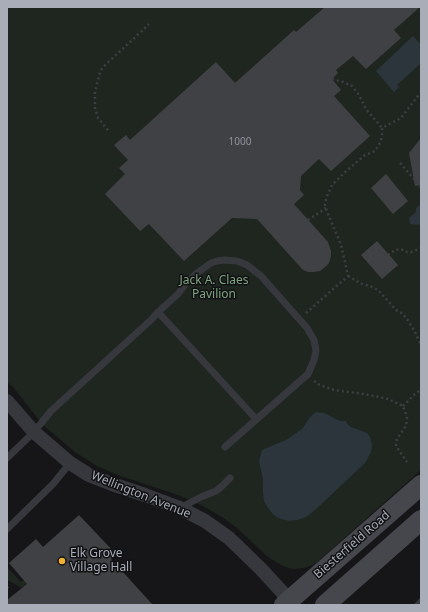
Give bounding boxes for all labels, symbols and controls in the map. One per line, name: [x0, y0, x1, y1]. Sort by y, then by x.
house number: 1000: [229, 136, 251, 148]
park label: Jack A. Claes Pavilion: [179, 274, 249, 302]
street label: Wellington Avenue: [89, 468, 193, 522]
street label: Biesterfield Road: [311, 508, 393, 582]
place label: Elk Grove Village Hall: [70, 547, 132, 575]
marker: Elk Grove Village Hall: [57, 556, 67, 566]

